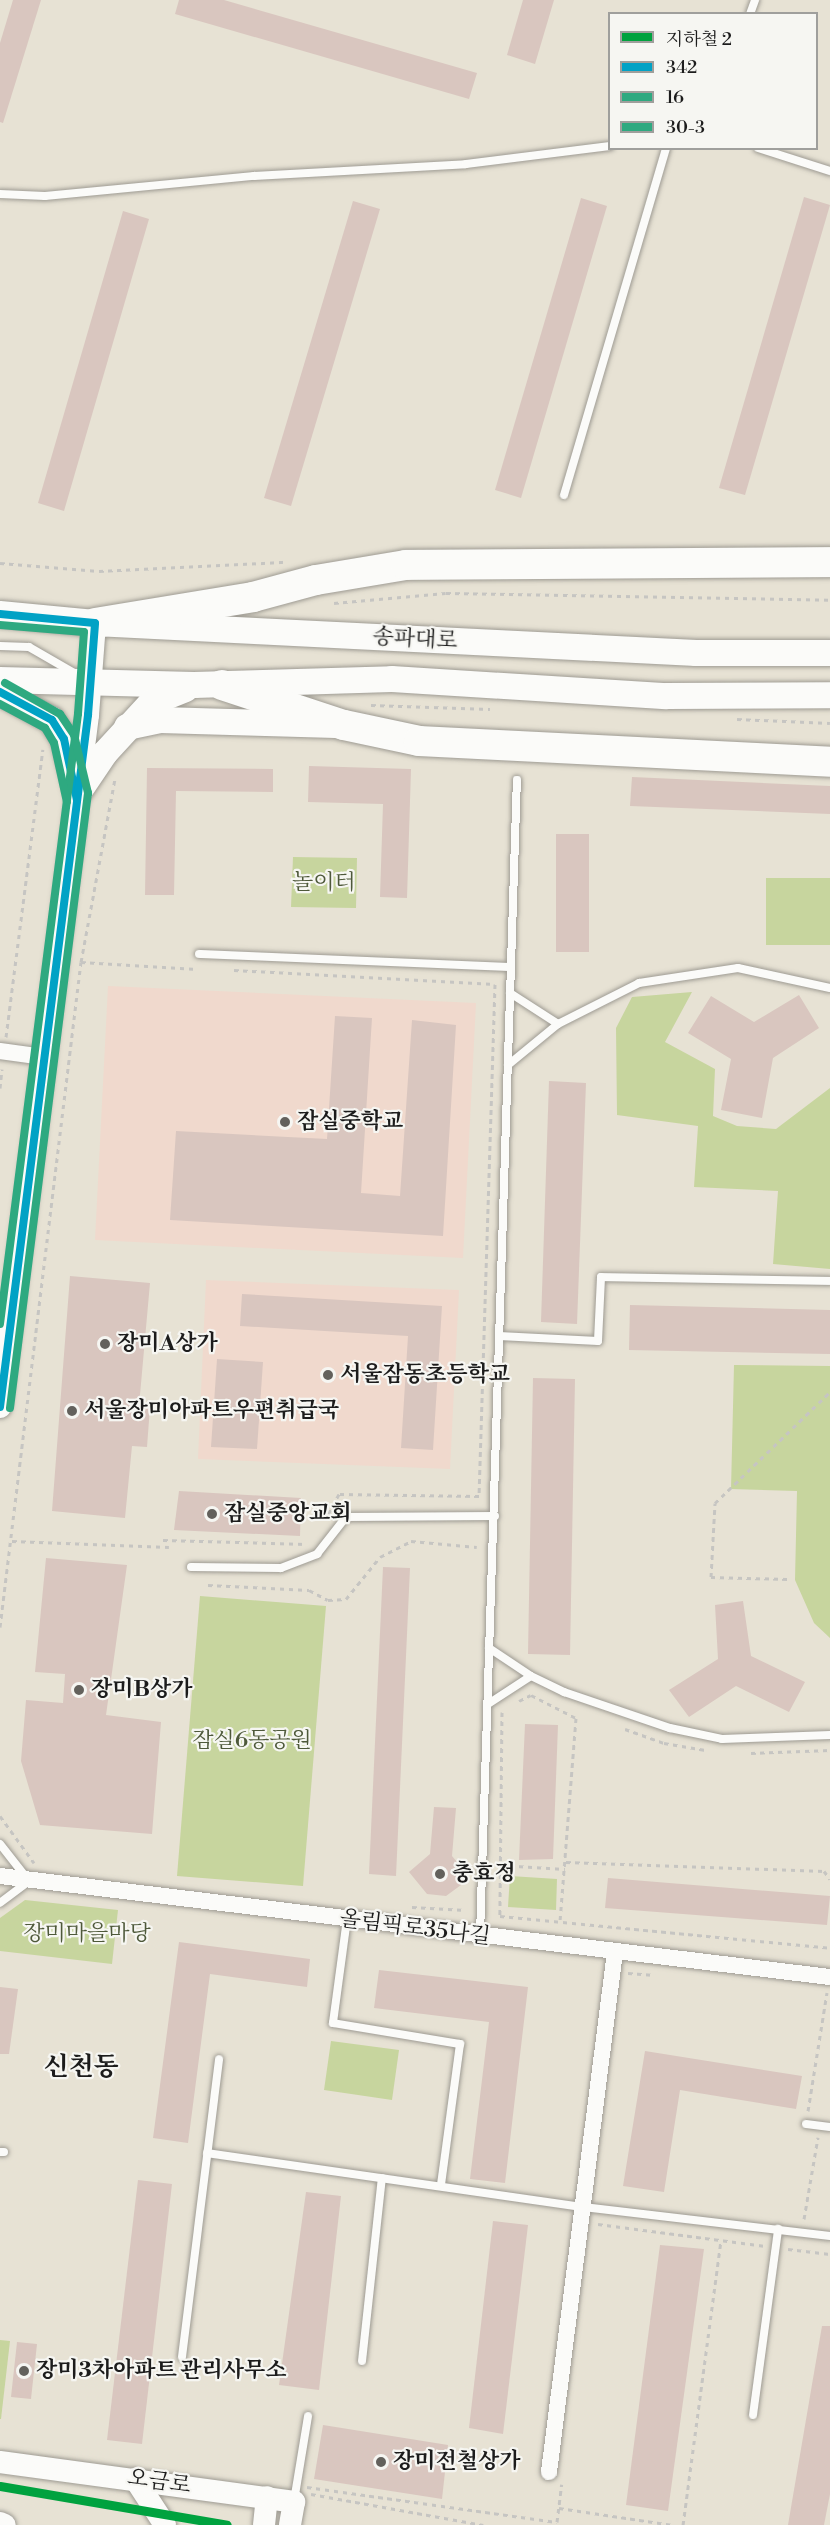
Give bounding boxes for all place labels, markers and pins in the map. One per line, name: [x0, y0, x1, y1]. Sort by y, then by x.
place label: 잠실중학교: [297, 1109, 403, 1135]
marker: 잠실중학교: [278, 1115, 292, 1129]
place label: 장미A상가: [117, 1331, 218, 1357]
marker: 장미A상가: [98, 1337, 112, 1351]
place label: 서울잠동초등학교: [340, 1362, 510, 1388]
marker: 서울잠동초등학교: [321, 1368, 335, 1382]
place label: 서울장미아파트우편취급국: [84, 1398, 339, 1424]
marker: 서울장미아파트우편취급국: [65, 1404, 79, 1418]
place label: 잠실중앙교회: [224, 1501, 352, 1527]
marker: 잠실중앙교회: [205, 1507, 219, 1521]
place label: 장미B상가: [91, 1677, 193, 1703]
marker: 장미B상가: [72, 1683, 86, 1697]
place label: 충효정: [452, 1861, 516, 1887]
marker: 충효정: [433, 1867, 447, 1881]
place label: 장미3차아파트 관리사무소: [36, 2358, 287, 2384]
marker: 장미3차아파트 관리사무소: [17, 2364, 31, 2378]
place label: 장미전철상가: [393, 2449, 521, 2475]
marker: 장미전철상가: [374, 2455, 388, 2469]

